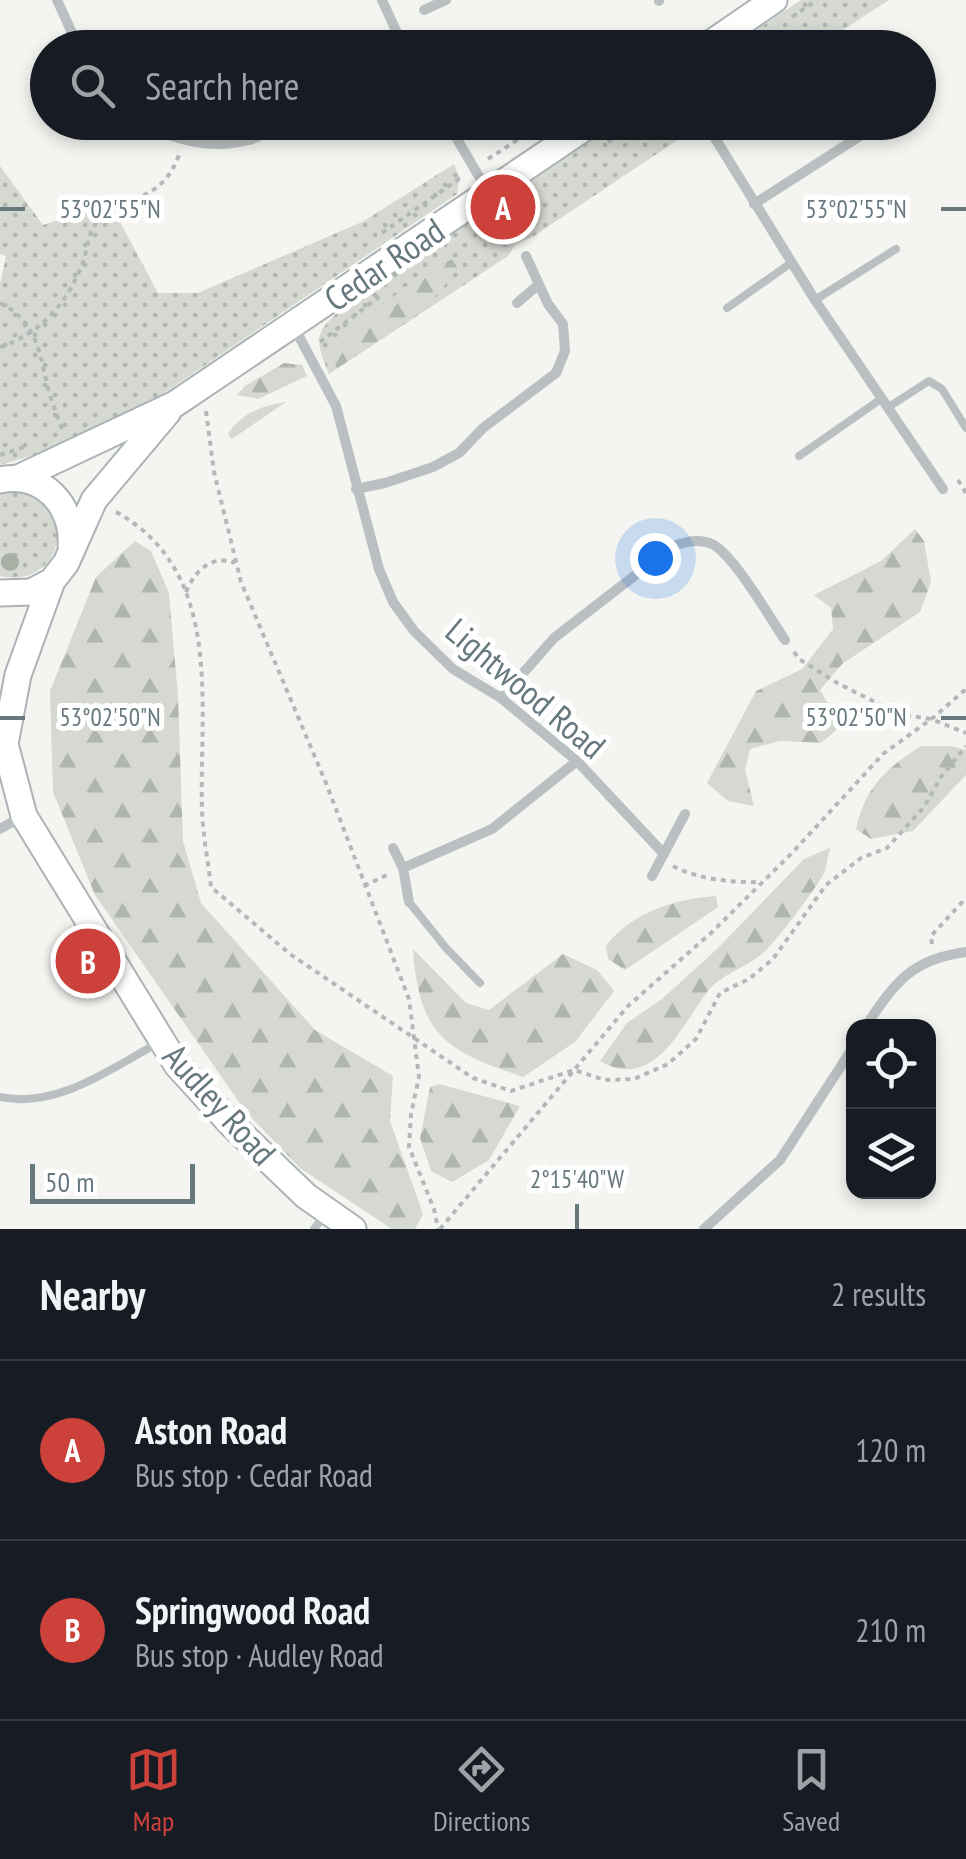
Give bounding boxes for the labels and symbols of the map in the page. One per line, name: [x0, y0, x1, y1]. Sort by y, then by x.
pin: A: [470, 170, 536, 244]
text: 53°02'55"N: [59, 193, 161, 225]
text: 53°02'55"N: [805, 193, 907, 225]
street label: Cedar Road: [315, 207, 453, 321]
your location: [630, 533, 681, 584]
street label: Lightwood Road: [436, 608, 616, 768]
text: 53°02'50"N: [59, 701, 161, 733]
text: 53°02'50"N: [805, 701, 907, 733]
pin: B: [56, 924, 120, 998]
street label: Audley Road: [153, 1034, 287, 1174]
scale bar: [30, 1159, 195, 1204]
text: 2°15'40"W: [530, 1163, 624, 1195]

